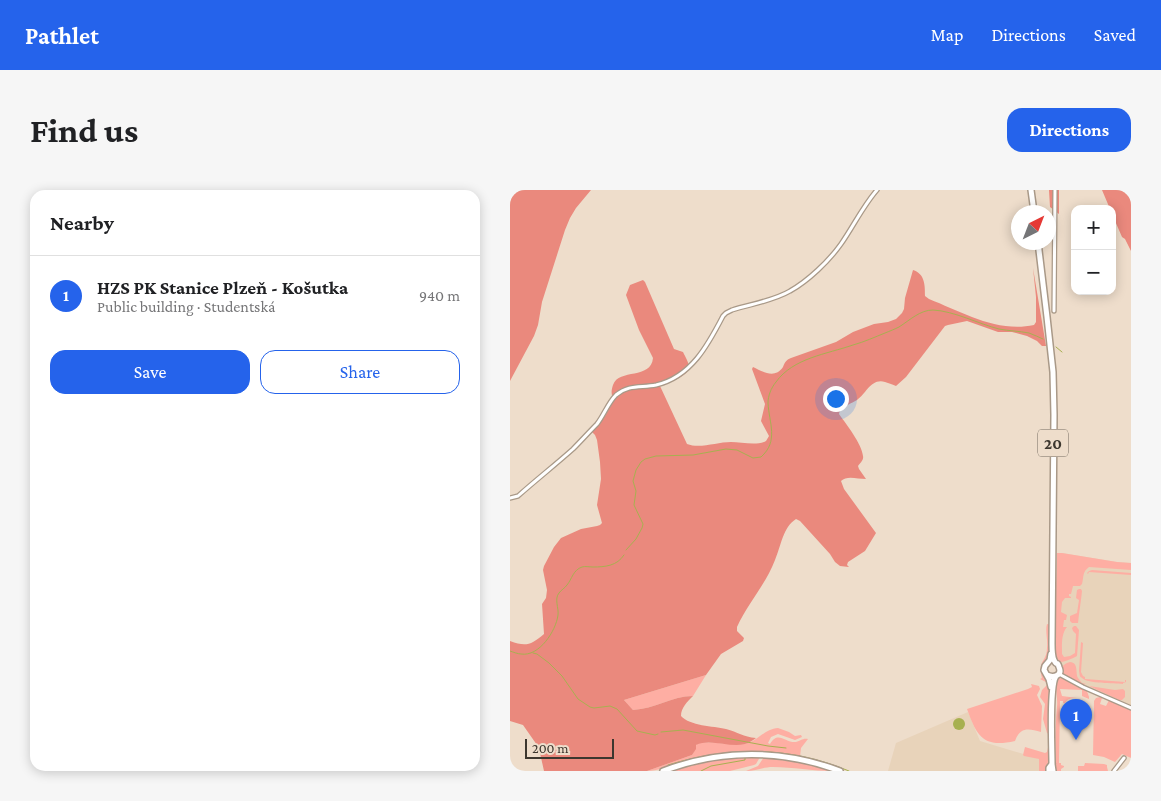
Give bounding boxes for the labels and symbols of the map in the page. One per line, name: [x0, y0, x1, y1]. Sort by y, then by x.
north arrow: [1011, 205, 1056, 250]
your location: [823, 386, 849, 412]
road number: 20: [1038, 430, 1068, 456]
pin: 1: [1060, 699, 1092, 740]
scale bar: [525, 736, 614, 759]

